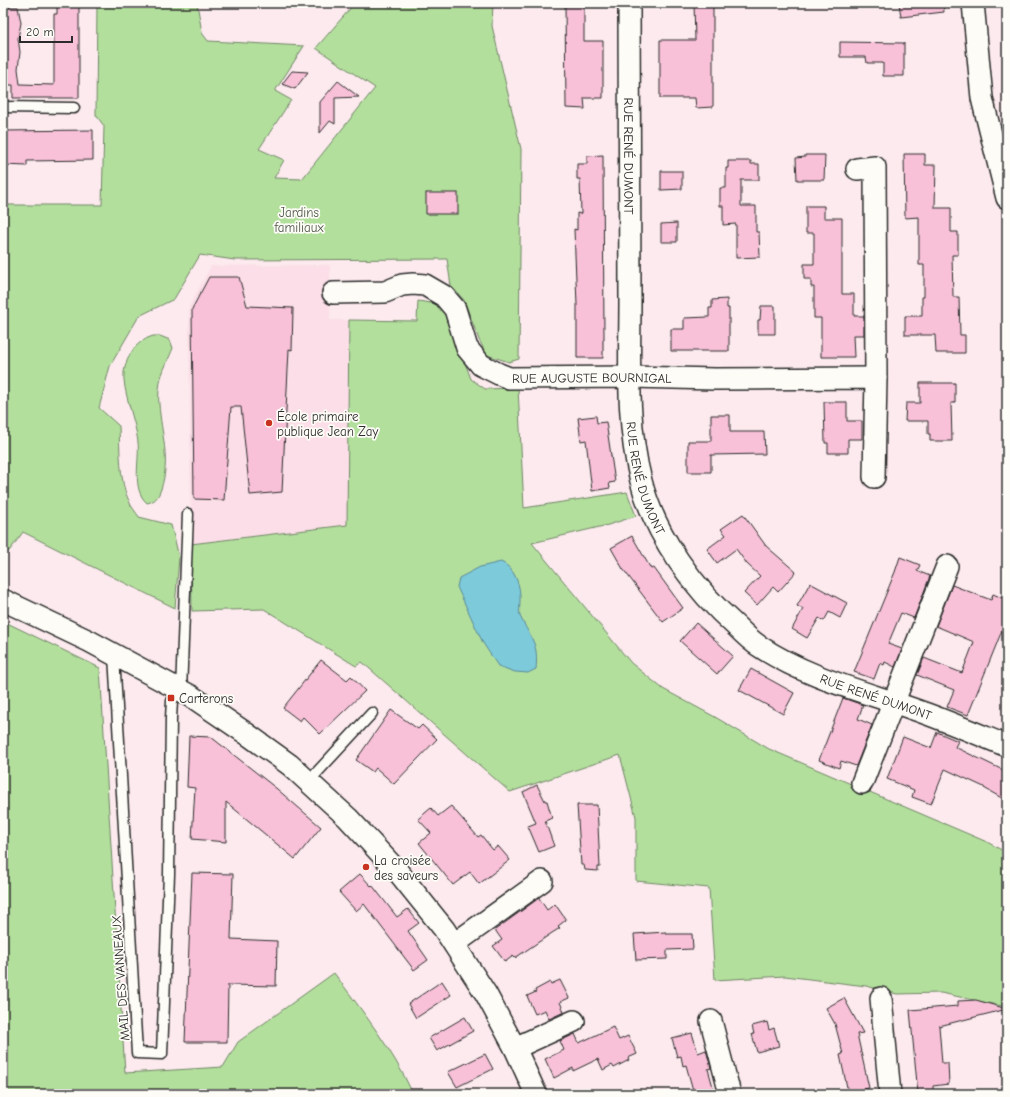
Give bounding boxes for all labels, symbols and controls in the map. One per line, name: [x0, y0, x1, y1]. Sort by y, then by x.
scale bar: [20, 18, 72, 44]
text: 20 m: [26, 25, 54, 39]
street label: RUE RENÉ DUMONT: [621, 97, 637, 215]
park label: Jardins familiaux: [273, 205, 324, 235]
street label: RUE AUGUSTE BOURNIGAL: [512, 370, 672, 386]
place label: École primaire publique Jean Zay: [277, 408, 378, 439]
marker: École primaire publique Jean Zay: [264, 418, 274, 428]
street label: RUE RENÉ DUMONT: [623, 421, 668, 537]
street label: RUE RENÉ DUMONT: [818, 671, 934, 723]
place label: Carterons: [179, 691, 233, 706]
marker: Carterons: [166, 693, 176, 703]
place label: La croisée des saveurs: [374, 853, 438, 883]
marker: La croisée des saveurs: [361, 862, 371, 872]
street label: MAIL DES VANNEAUX: [109, 914, 132, 1041]

